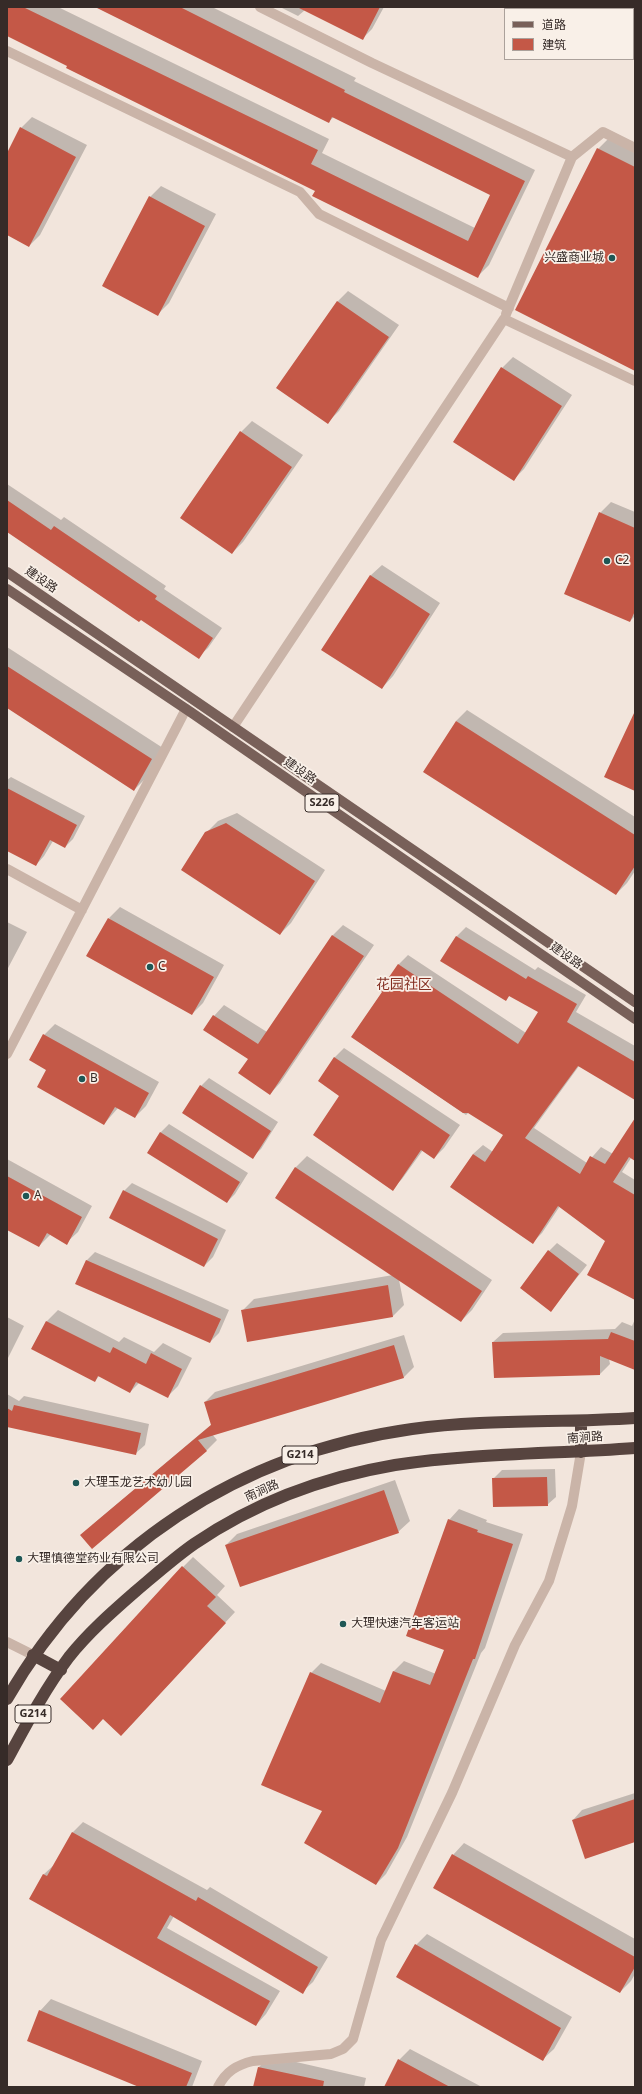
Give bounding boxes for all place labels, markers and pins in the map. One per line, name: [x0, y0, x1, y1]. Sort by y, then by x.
place label: 兴盛商业城: [544, 251, 604, 265]
marker: 兴盛商业城: [607, 253, 617, 263]
place label: C2: [615, 554, 629, 568]
marker: C2: [602, 556, 612, 566]
place label: C: [158, 960, 166, 974]
marker: C: [145, 962, 155, 972]
place label: B: [90, 1072, 98, 1086]
marker: B: [77, 1074, 87, 1084]
place label: A: [34, 1189, 42, 1203]
marker: A: [21, 1191, 31, 1201]
place label: 大理玉龙艺术幼儿园: [84, 1476, 192, 1490]
marker: 大理玉龙艺术幼儿园: [71, 1478, 81, 1488]
place label: 大理慎德堂药业有限公司: [27, 1552, 159, 1566]
marker: 大理慎德堂药业有限公司: [14, 1554, 24, 1564]
place label: 大理快速汽车客运站: [351, 1617, 459, 1631]
marker: 大理快速汽车客运站: [338, 1619, 348, 1629]

